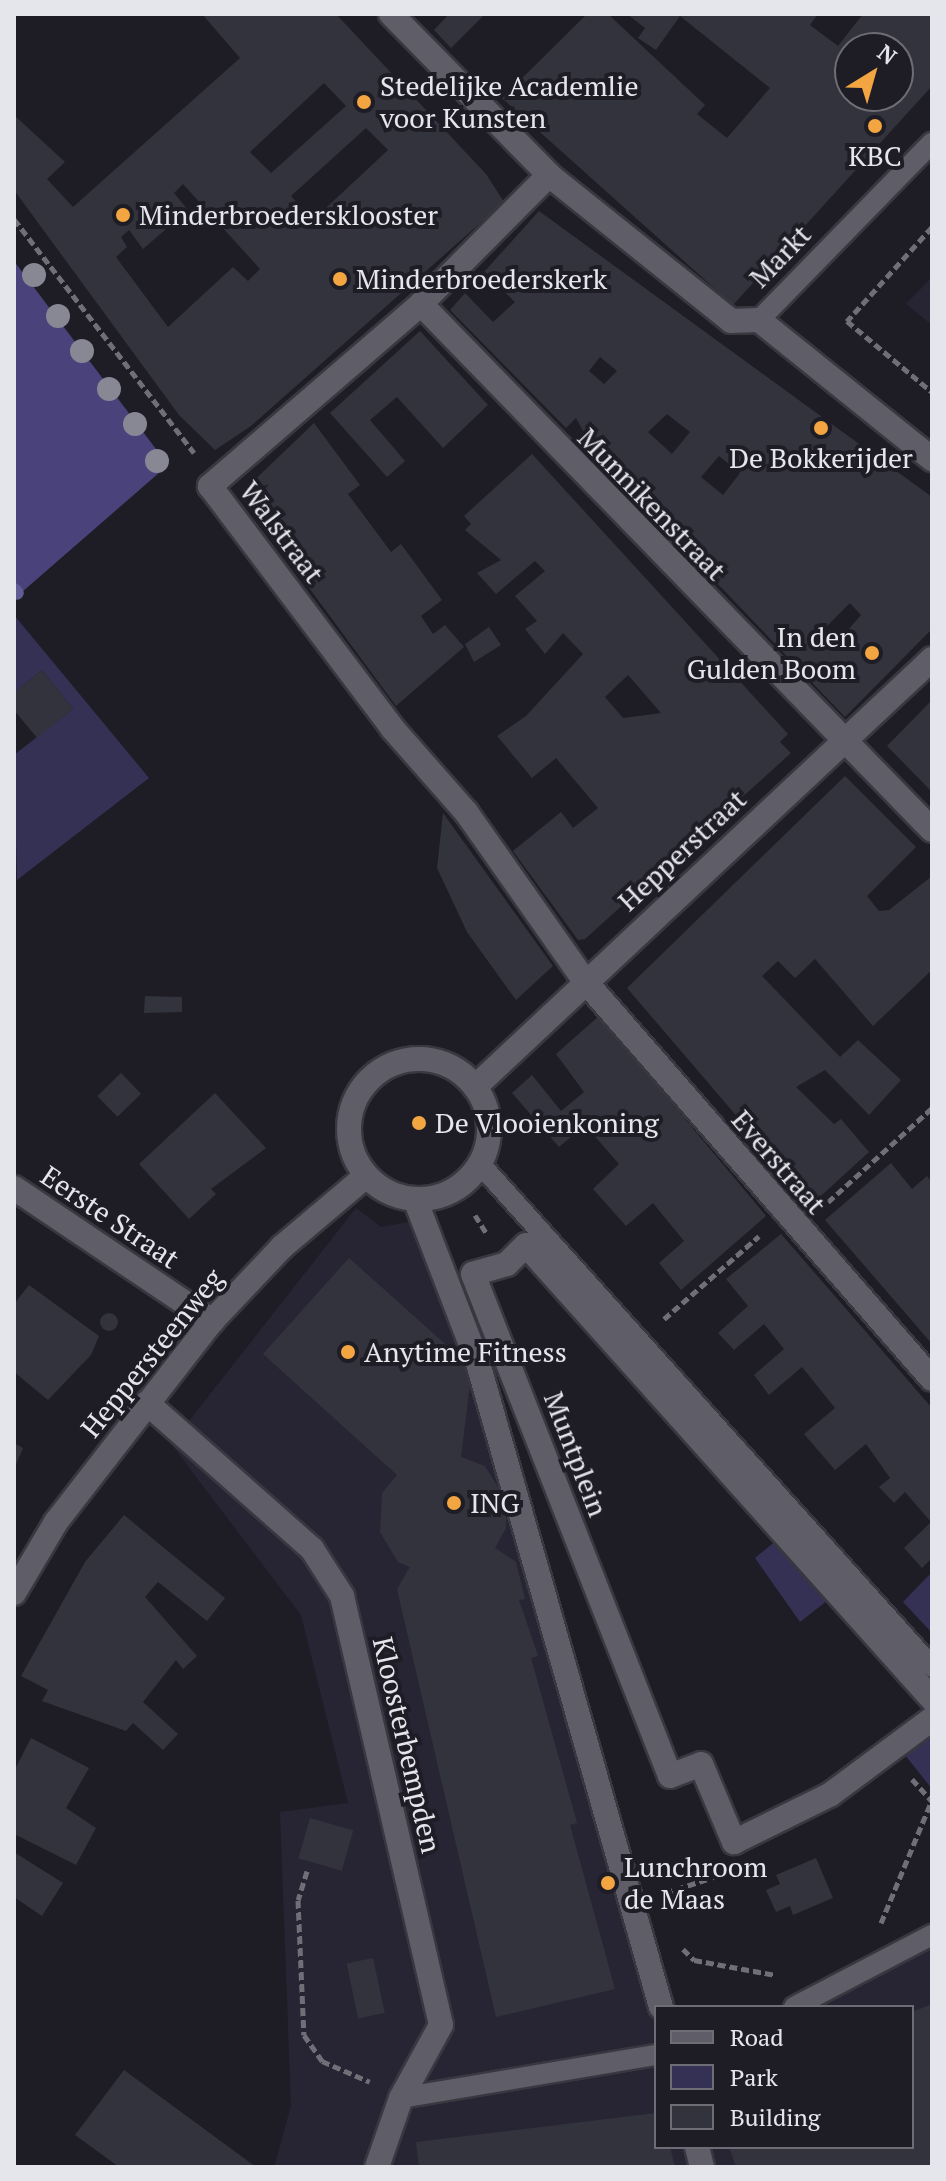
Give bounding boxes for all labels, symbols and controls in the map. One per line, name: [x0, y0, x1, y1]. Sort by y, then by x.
north arrow: [834, 32, 914, 112]
text: N: [872, 37, 903, 71]
place label: Stedelijke Academlie voor Kunsten: [380, 69, 639, 135]
marker: Stedelijke Academlie voor Kunsten: [355, 93, 373, 111]
marker: KBC: [866, 117, 884, 135]
place label: KBC: [848, 139, 902, 173]
place label: Minderbroedersklooster: [139, 198, 438, 232]
marker: Minderbroedersklooster: [114, 206, 132, 224]
street label: Markt: [742, 218, 818, 294]
place label: Minderbroederskerk: [356, 262, 607, 296]
marker: Minderbroederskerk: [331, 270, 349, 288]
marker: De Bokkerijder: [812, 419, 830, 437]
street label: Munnikenstraat: [571, 421, 733, 587]
place label: De Bokkerijder: [729, 441, 913, 475]
street label: Walstraat: [233, 474, 331, 590]
place label: In den Gulden Boom: [687, 620, 856, 686]
marker: In den Gulden Boom: [863, 644, 881, 662]
street label: Hepperstraat: [611, 782, 753, 918]
street label: Everstraat: [725, 1103, 833, 1221]
place label: De Vlooienkoning: [435, 1106, 659, 1140]
marker: De Vlooienkoning: [410, 1114, 428, 1132]
street label: Eerste Straat: [35, 1159, 185, 1275]
street label: Heppersteenweg: [74, 1262, 230, 1444]
place label: Anytime Fitness: [364, 1335, 567, 1369]
marker: Anytime Fitness: [339, 1343, 357, 1361]
street label: Muntplein: [537, 1387, 615, 1521]
place label: ING: [470, 1486, 520, 1520]
marker: ING: [445, 1494, 463, 1512]
street label: Kloosterbempden: [366, 1634, 448, 1856]
place label: Lunchroom de Maas: [624, 1850, 767, 1916]
marker: Lunchroom de Maas: [599, 1874, 617, 1892]
legend: [654, 2005, 914, 2149]
text: Road: [730, 2021, 784, 2053]
text: Park: [730, 2061, 778, 2093]
text: Building: [730, 2101, 820, 2133]

